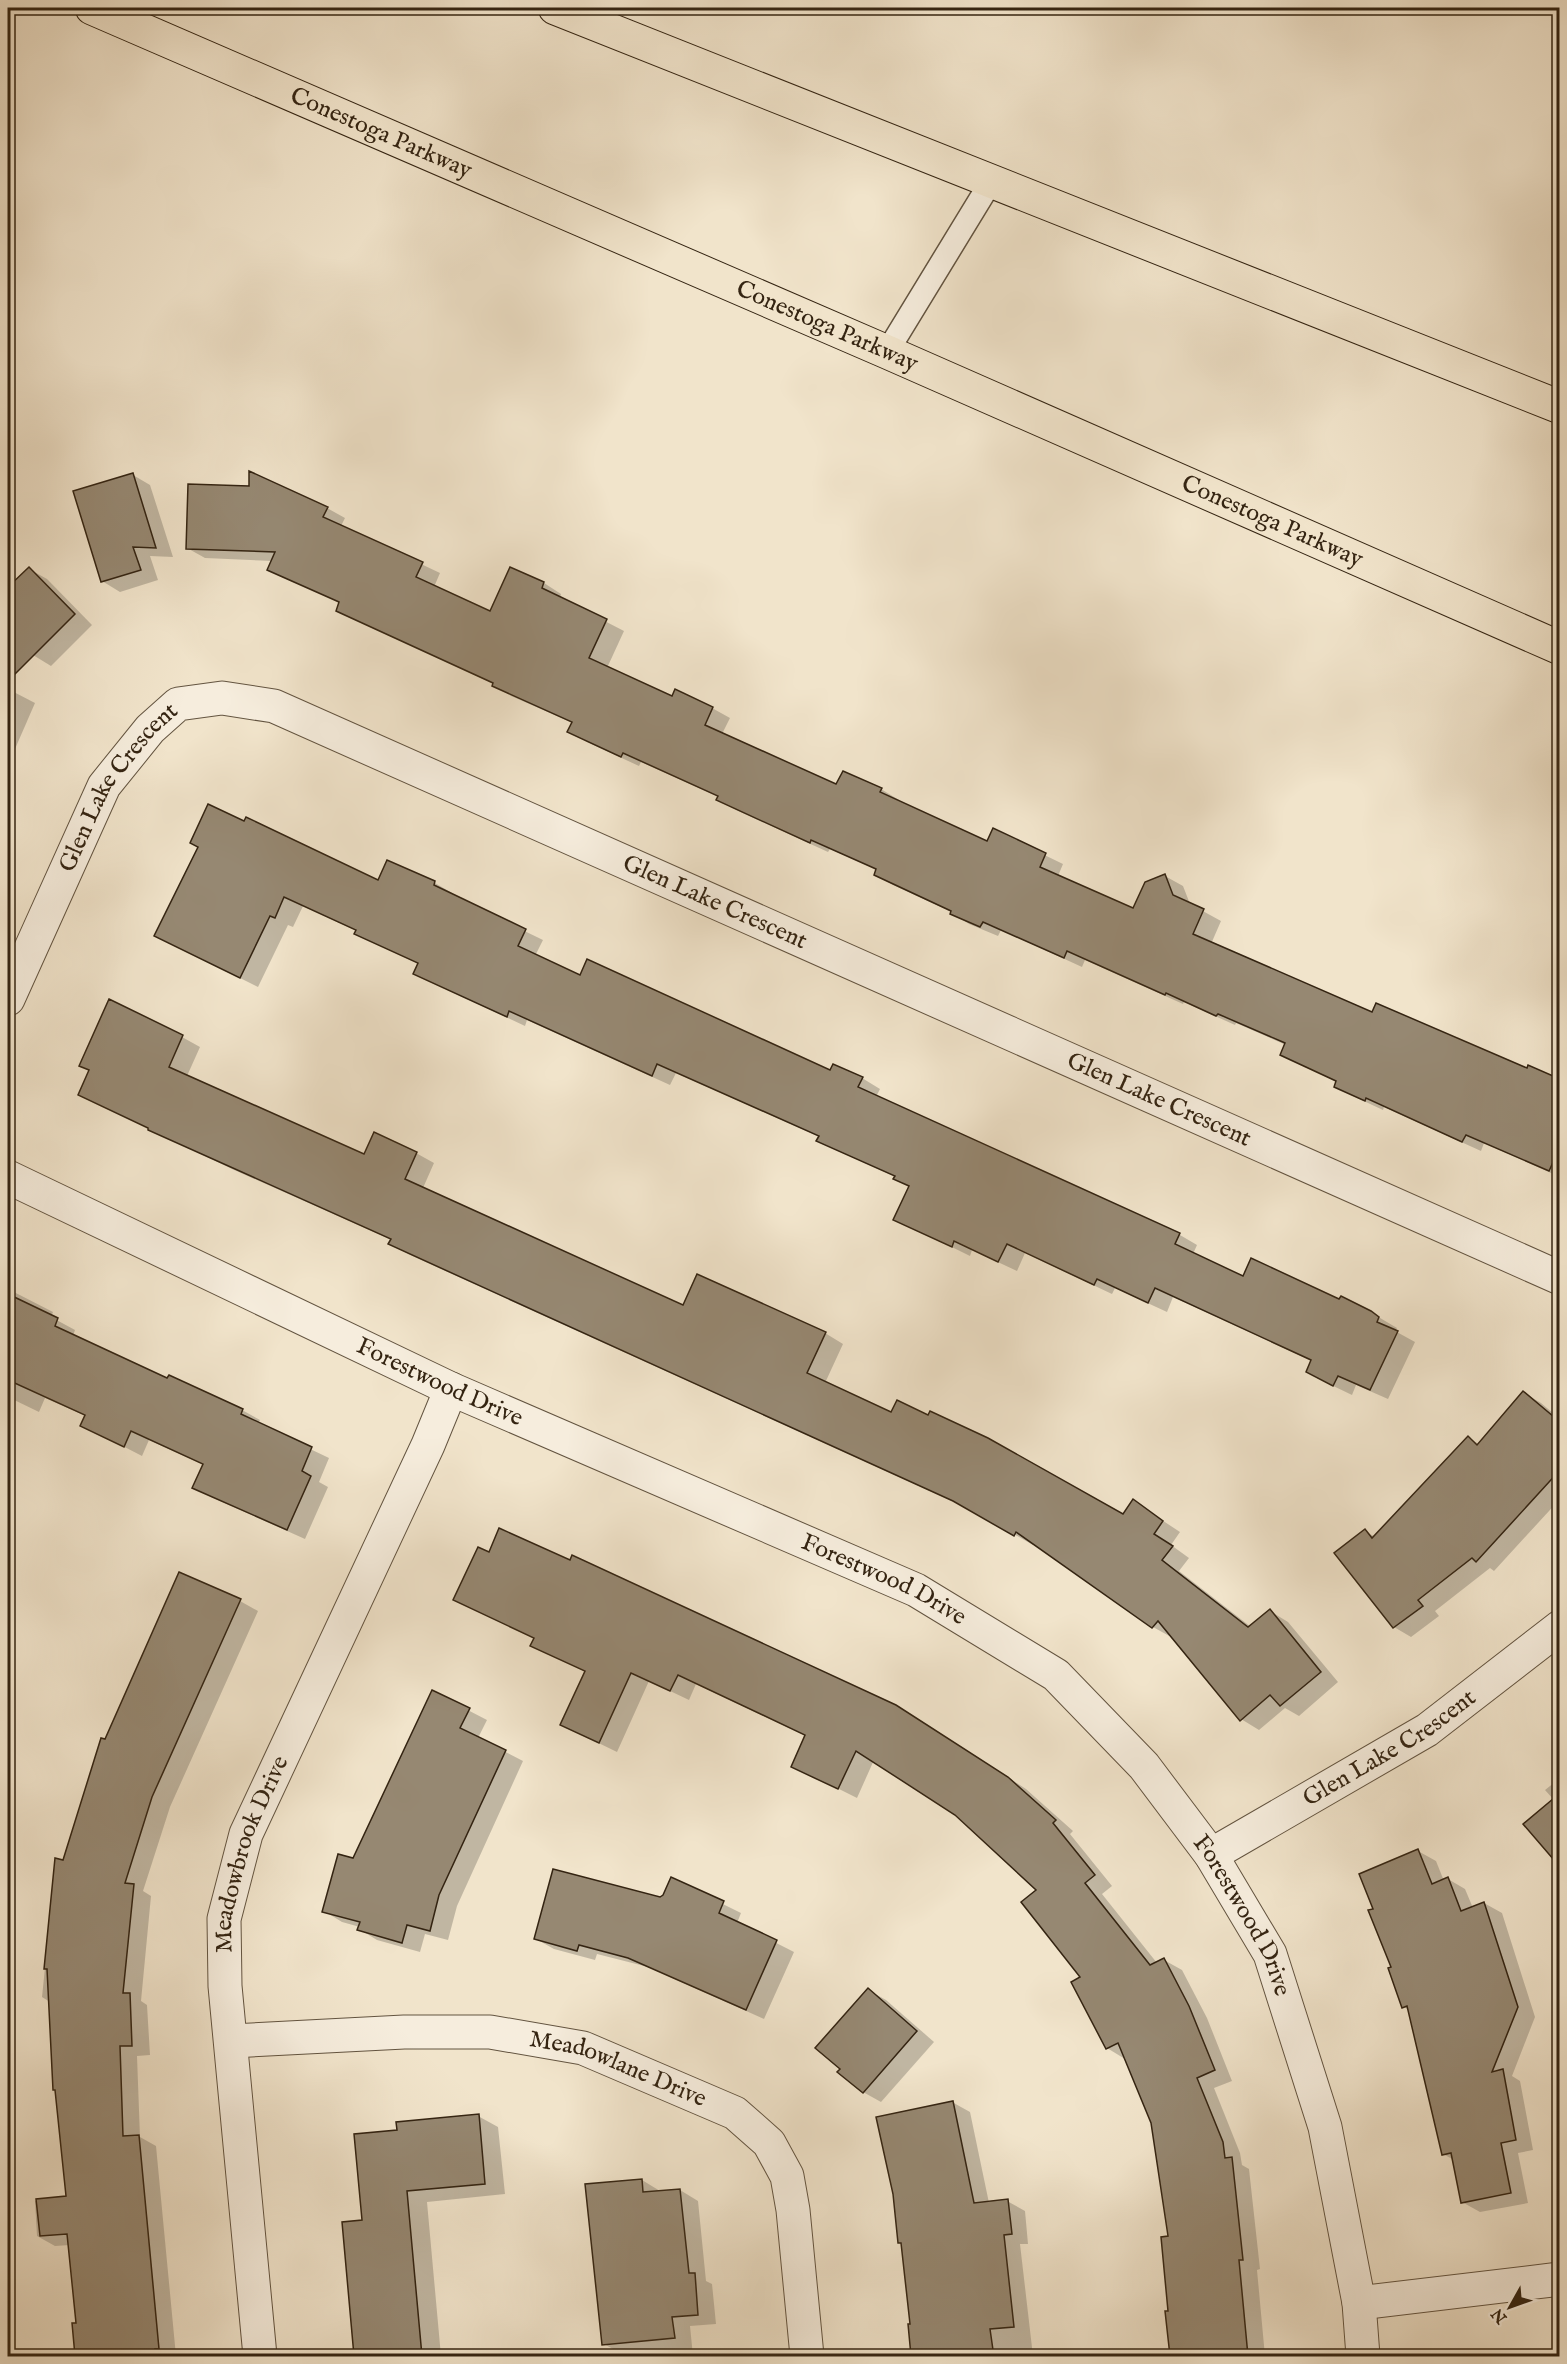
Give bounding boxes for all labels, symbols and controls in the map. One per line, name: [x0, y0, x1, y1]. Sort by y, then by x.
street label: Conestoga Parkway: [285, 80, 477, 186]
street label: Conestoga Parkway: [731, 273, 923, 379]
street label: Conestoga Parkway: [1177, 468, 1368, 575]
street label: Glen Lake Crescent: [52, 696, 185, 877]
street label: Glen Lake Crescent: [618, 848, 812, 957]
street label: Glen Lake Crescent: [1062, 1045, 1256, 1154]
street label: Forestwood Drive: [351, 1331, 528, 1434]
street label: Forestwood Drive: [796, 1527, 972, 1632]
street label: Glen Lake Crescent: [1297, 1682, 1482, 1814]
street label: Meadowbrook Drive: [209, 1751, 296, 1953]
street label: Forestwood Drive: [1186, 1829, 1298, 2000]
street label: Meadowlane Drive: [527, 2024, 711, 2114]
north arrow: [1480, 2277, 1540, 2337]
text: N: [1488, 2304, 1513, 2328]

